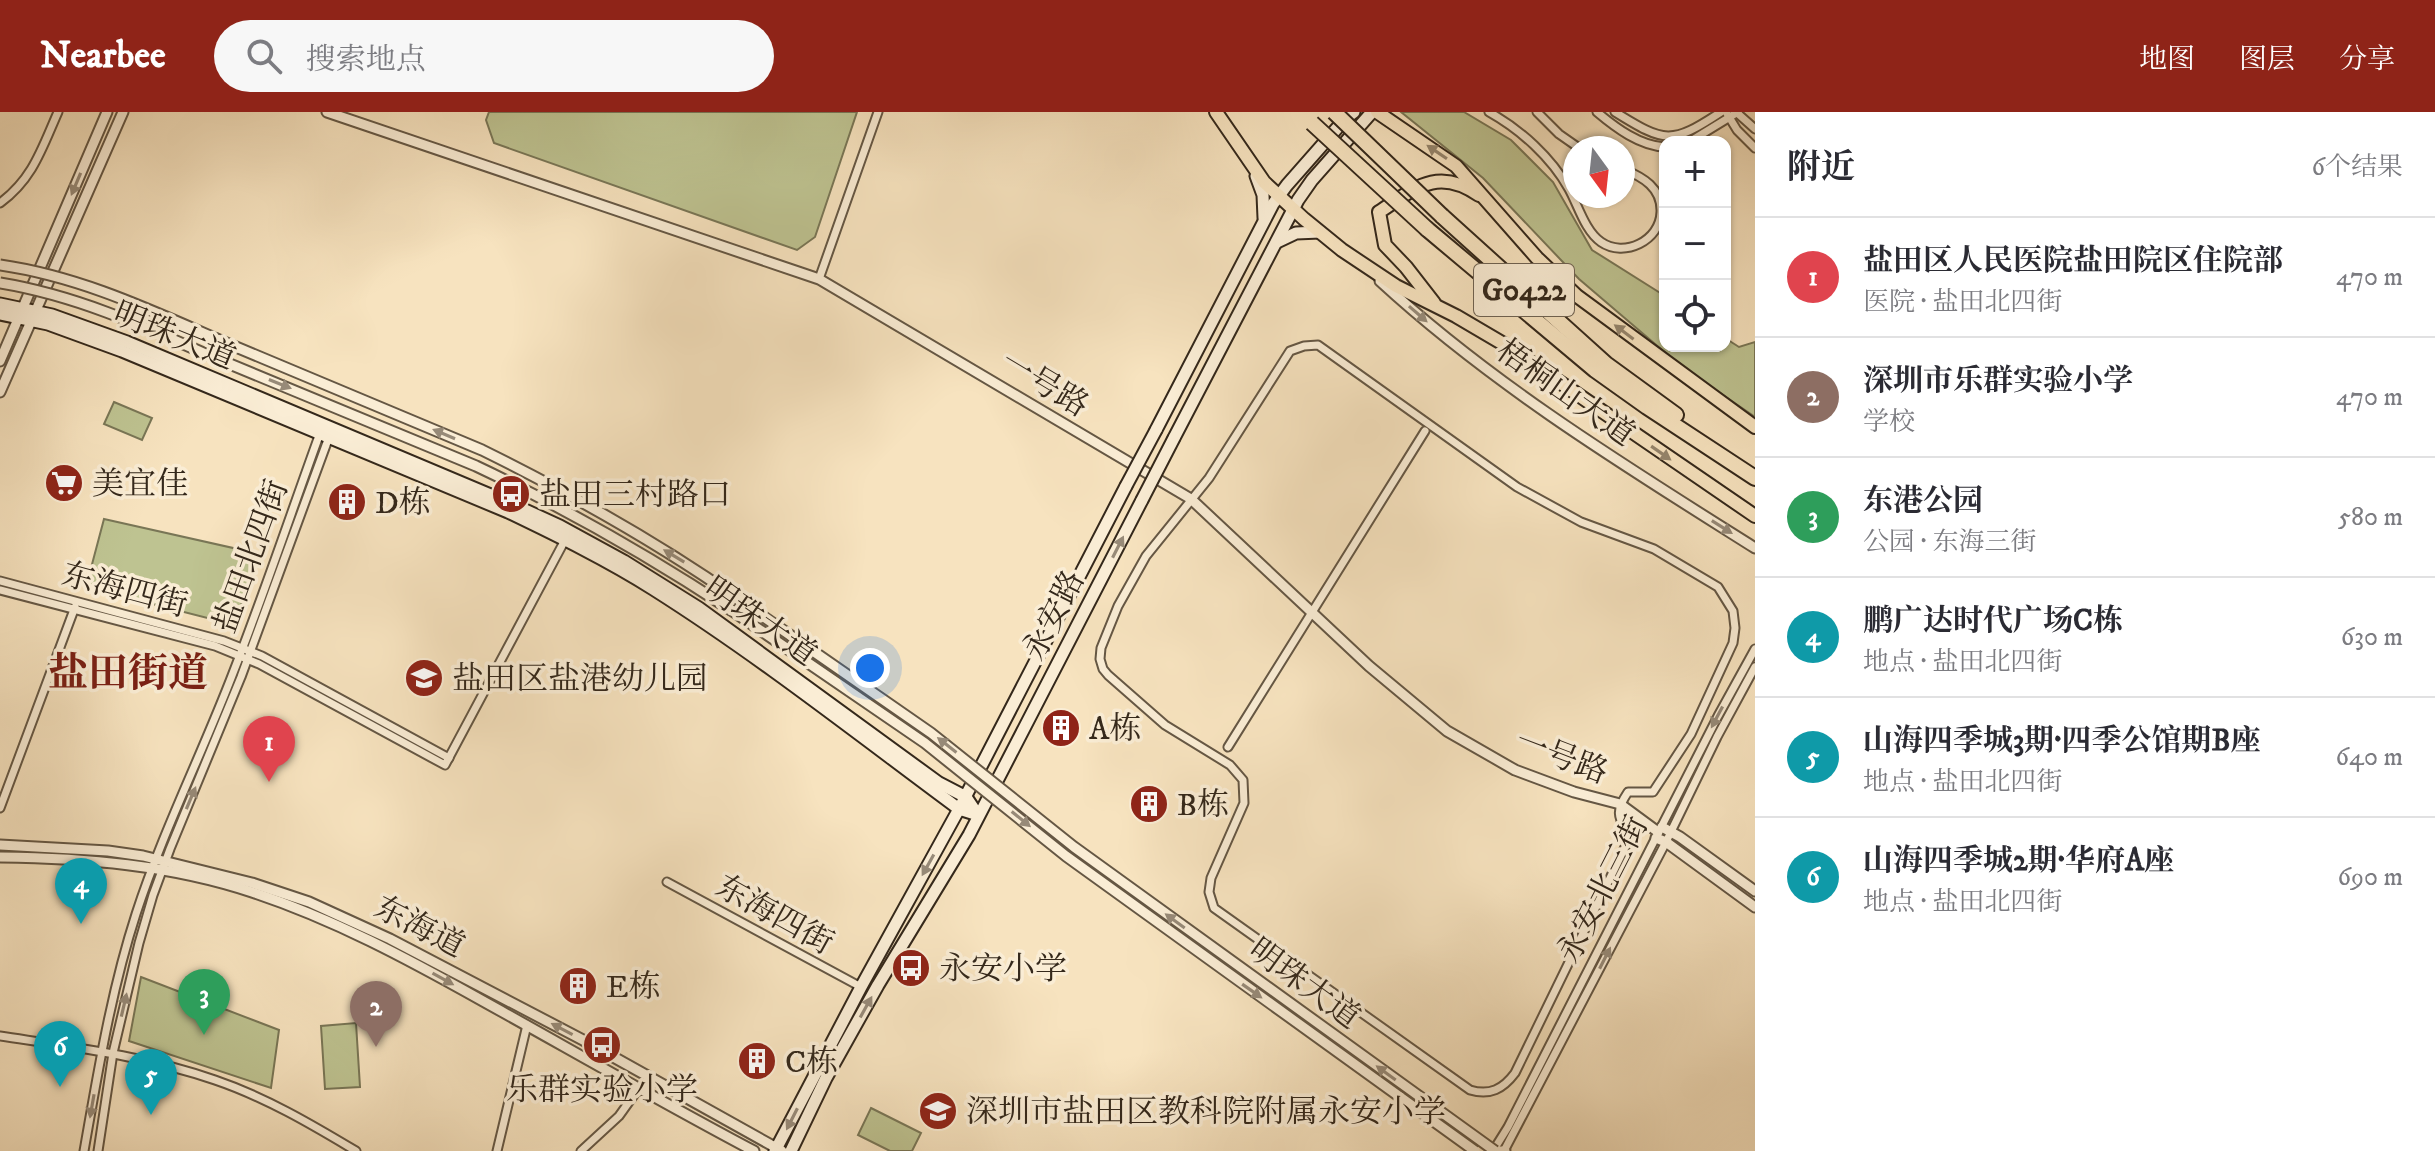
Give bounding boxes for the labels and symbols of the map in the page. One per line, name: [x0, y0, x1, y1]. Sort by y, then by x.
north arrow: [1563, 136, 1635, 208]
one-way arrow: [1427, 145, 1448, 160]
one-way arrow: [70, 172, 83, 196]
road number: G0422: [1474, 264, 1574, 316]
street label: 明珠大道: [107, 294, 241, 379]
one-way arrow: [1408, 305, 1427, 323]
one-way arrow: [1614, 324, 1634, 340]
street label: 梧桐山大道: [1488, 331, 1642, 456]
street label: 一号路: [993, 343, 1095, 427]
one-way arrow: [268, 378, 292, 391]
one-way arrow: [432, 427, 456, 440]
one-way arrow: [1650, 445, 1671, 460]
supermarket icon: 美宜佳: [43, 462, 85, 504]
place label: 美宜佳: [92, 465, 188, 505]
bus stop icon: 盐田三村路口: [490, 473, 532, 515]
street label: 盐田北四街: [206, 475, 298, 639]
place label: 盐田三村路口: [539, 476, 731, 516]
building icon: D栋: [326, 481, 368, 523]
place label: D栋: [375, 484, 431, 524]
one-way arrow: [1711, 520, 1733, 534]
one-way arrow: [1110, 536, 1124, 558]
one-way arrow: [663, 549, 685, 563]
street label: 东海四街: [57, 555, 191, 627]
street label: 永安路: [1015, 564, 1094, 668]
street label: 明珠大道: [696, 570, 824, 676]
your location: [850, 648, 890, 688]
district label: 盐田街道: [48, 650, 208, 700]
school or university icon: 盐田区盐港幼儿园: [403, 657, 445, 699]
place label: 盐田区盐港幼儿园: [452, 660, 708, 700]
one-way arrow: [1711, 706, 1725, 728]
building icon: A栋: [1040, 707, 1082, 749]
place label: A栋: [1089, 710, 1141, 750]
pin: 1: [243, 716, 295, 782]
street label: 一号路: [1509, 722, 1613, 794]
one-way arrow: [937, 738, 957, 754]
building icon: B栋: [1128, 783, 1170, 825]
one-way arrow: [184, 786, 197, 810]
place label: B栋: [1177, 786, 1229, 826]
one-way arrow: [1011, 810, 1031, 827]
street label: 永安北三街: [1550, 810, 1658, 970]
one-way arrow: [922, 854, 936, 876]
pin: 4: [55, 858, 107, 924]
street label: 东海四街: [708, 867, 840, 964]
street label: 东海道: [367, 888, 471, 967]
one-way arrow: [1164, 913, 1186, 929]
street label: 明珠大道: [1240, 931, 1367, 1038]
bus stop icon: 永安小学: [890, 947, 932, 989]
one-way arrow: [1599, 947, 1612, 970]
place label: 永安小学: [939, 950, 1067, 990]
building icon: E栋: [557, 965, 599, 1007]
place label: E栋: [606, 968, 661, 1008]
pin: 3: [178, 969, 230, 1035]
one-way arrow: [432, 972, 454, 986]
pin: 2: [350, 981, 402, 1047]
one-way arrow: [1241, 983, 1262, 998]
one-way arrow: [118, 993, 131, 1018]
one-way arrow: [859, 996, 873, 1019]
pin: 6: [34, 1021, 86, 1087]
one-way arrow: [550, 1022, 573, 1035]
bus stop icon: 乐群实验小学: [581, 1024, 623, 1066]
building icon: C栋: [736, 1040, 778, 1082]
place label: C栋: [785, 1043, 838, 1083]
pin: 5: [125, 1049, 177, 1115]
one-way arrow: [1375, 1066, 1396, 1081]
place label: 乐群实验小学: [506, 1071, 698, 1111]
school or university icon: 深圳市盐田区教科院附属永安小学: [917, 1090, 959, 1132]
place label: 深圳市盐田区教科院附属永安小学: [966, 1093, 1446, 1133]
one-way arrow: [86, 1094, 98, 1119]
one-way arrow: [785, 1107, 799, 1130]

